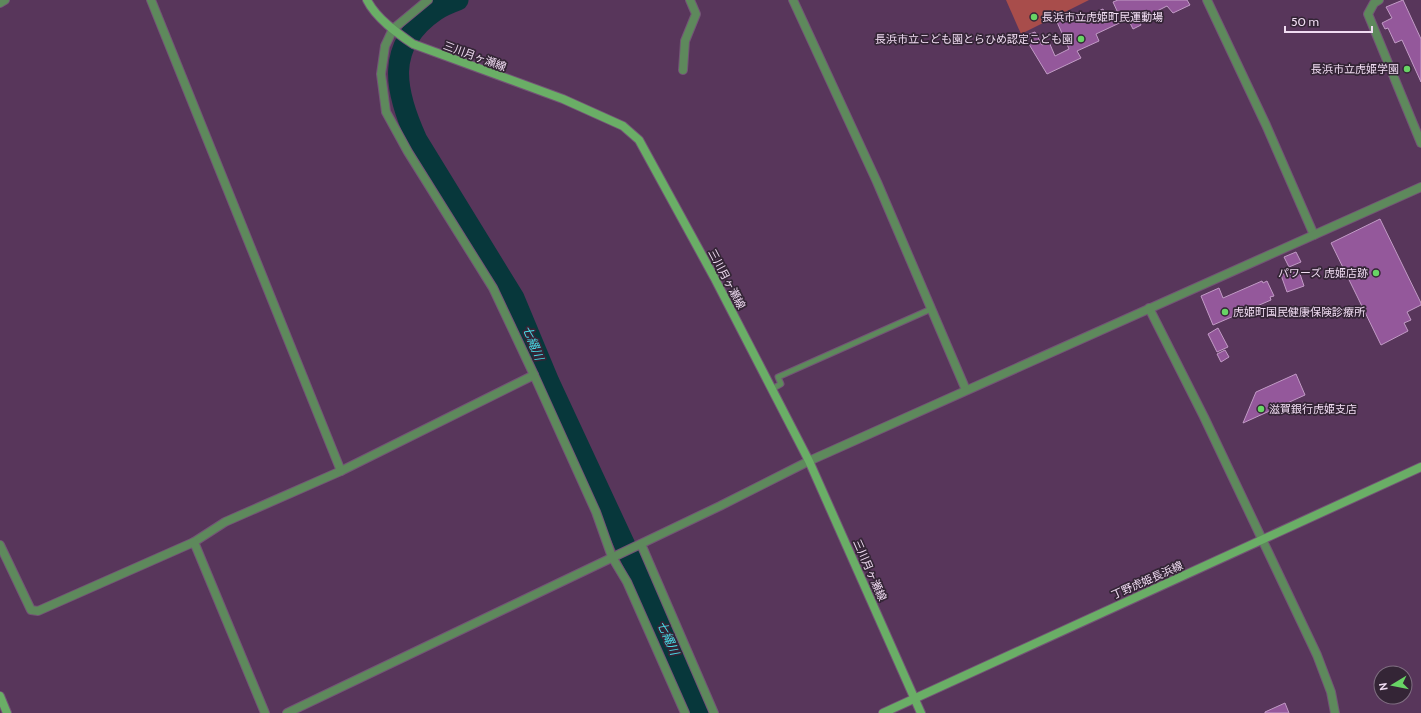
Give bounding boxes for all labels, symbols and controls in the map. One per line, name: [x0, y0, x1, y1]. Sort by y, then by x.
scale bar: [1285, 8, 1372, 34]
place label: 長浜市立虎姫町民運動場: [1042, 10, 1163, 24]
marker: 長浜市立虎姫町民運動場: [1029, 12, 1039, 22]
text: 50 m: [1291, 14, 1319, 29]
place label: 長浜市立こども園とらひめ認定こども園: [875, 32, 1073, 46]
marker: 長浜市立こども園とらひめ認定こども園: [1076, 34, 1086, 44]
street label: 三川月ヶ瀬線: [442, 38, 508, 74]
place label: 長浜市立虎姫学園: [1311, 62, 1399, 76]
marker: 長浜市立虎姫学園: [1402, 64, 1412, 74]
street label: 三川月ヶ瀬線: [705, 247, 749, 311]
place label: パワーズ 虎姫店跡: [1278, 266, 1368, 280]
marker: パワーズ 虎姫店跡: [1371, 268, 1381, 278]
place label: 虎姫町国民健康保険診療所: [1233, 305, 1366, 319]
marker: 虎姫町国民健康保険診療所: [1220, 307, 1230, 317]
water label: 七縄川: [520, 323, 548, 364]
place label: 滋賀銀行虎姫支店: [1269, 402, 1357, 416]
marker: 滋賀銀行虎姫支店: [1256, 404, 1266, 414]
street label: 三川月ヶ瀬線: [850, 537, 890, 603]
street label: 丁野虎姫長浜線: [1109, 558, 1185, 602]
water label: 七縄川: [654, 618, 683, 659]
north arrow: [1373, 665, 1413, 705]
text: N: [1376, 682, 1391, 692]

